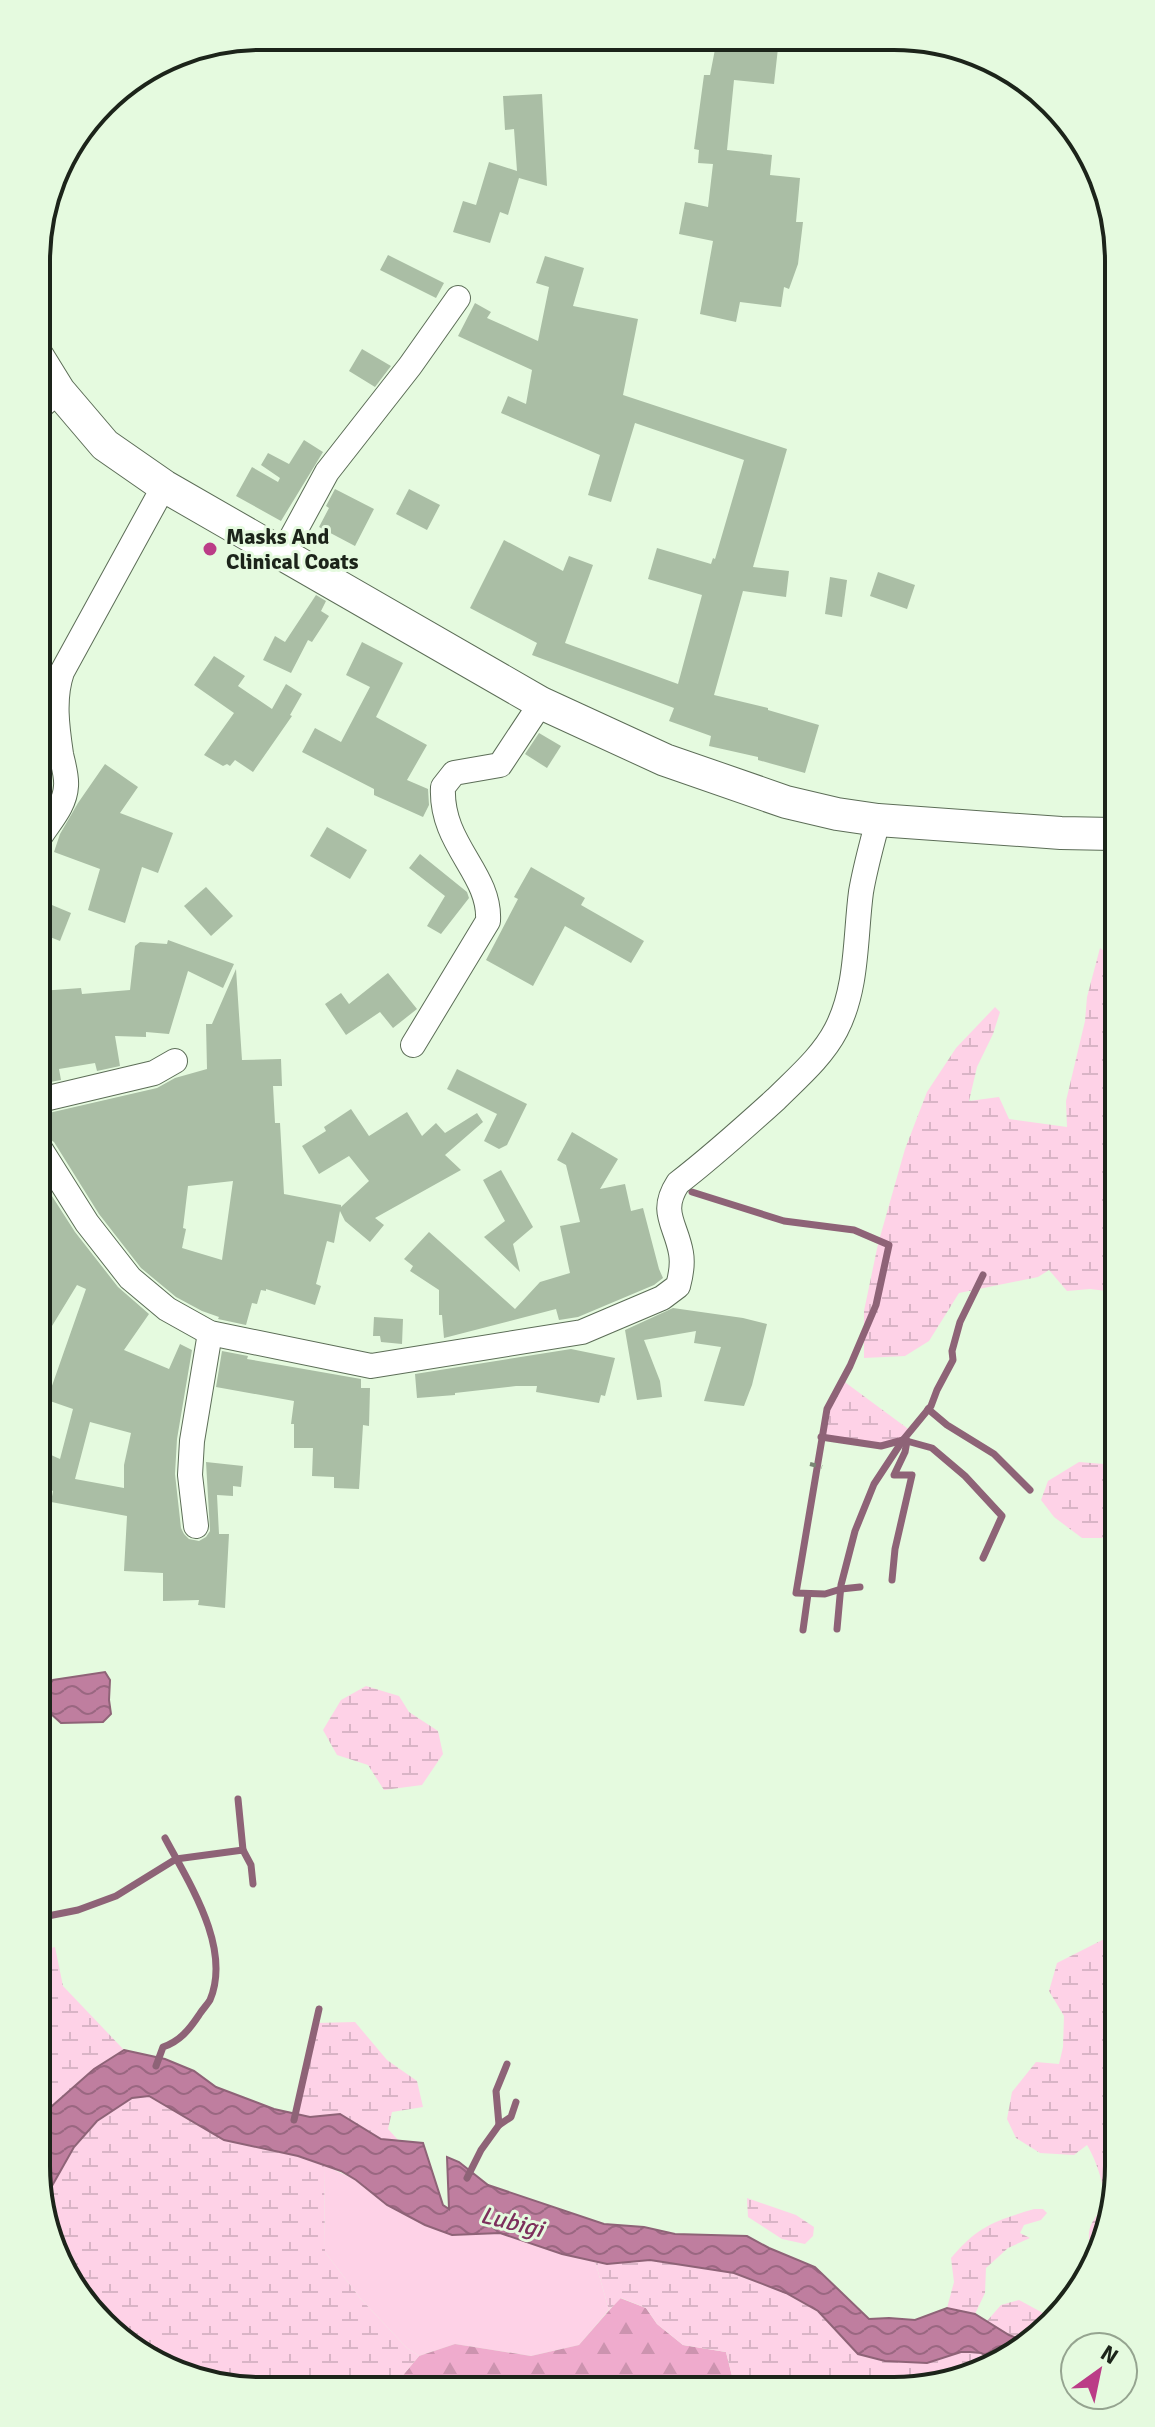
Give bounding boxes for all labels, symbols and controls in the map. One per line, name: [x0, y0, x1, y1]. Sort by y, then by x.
place label: Masks And Clinical Coats: [226, 523, 359, 575]
marker: Masks And Clinical Coats: [201, 540, 219, 558]
water label: Lubigi: [478, 2200, 549, 2245]
north arrow: [1059, 2331, 1139, 2411]
text: N: [1096, 2339, 1123, 2370]

